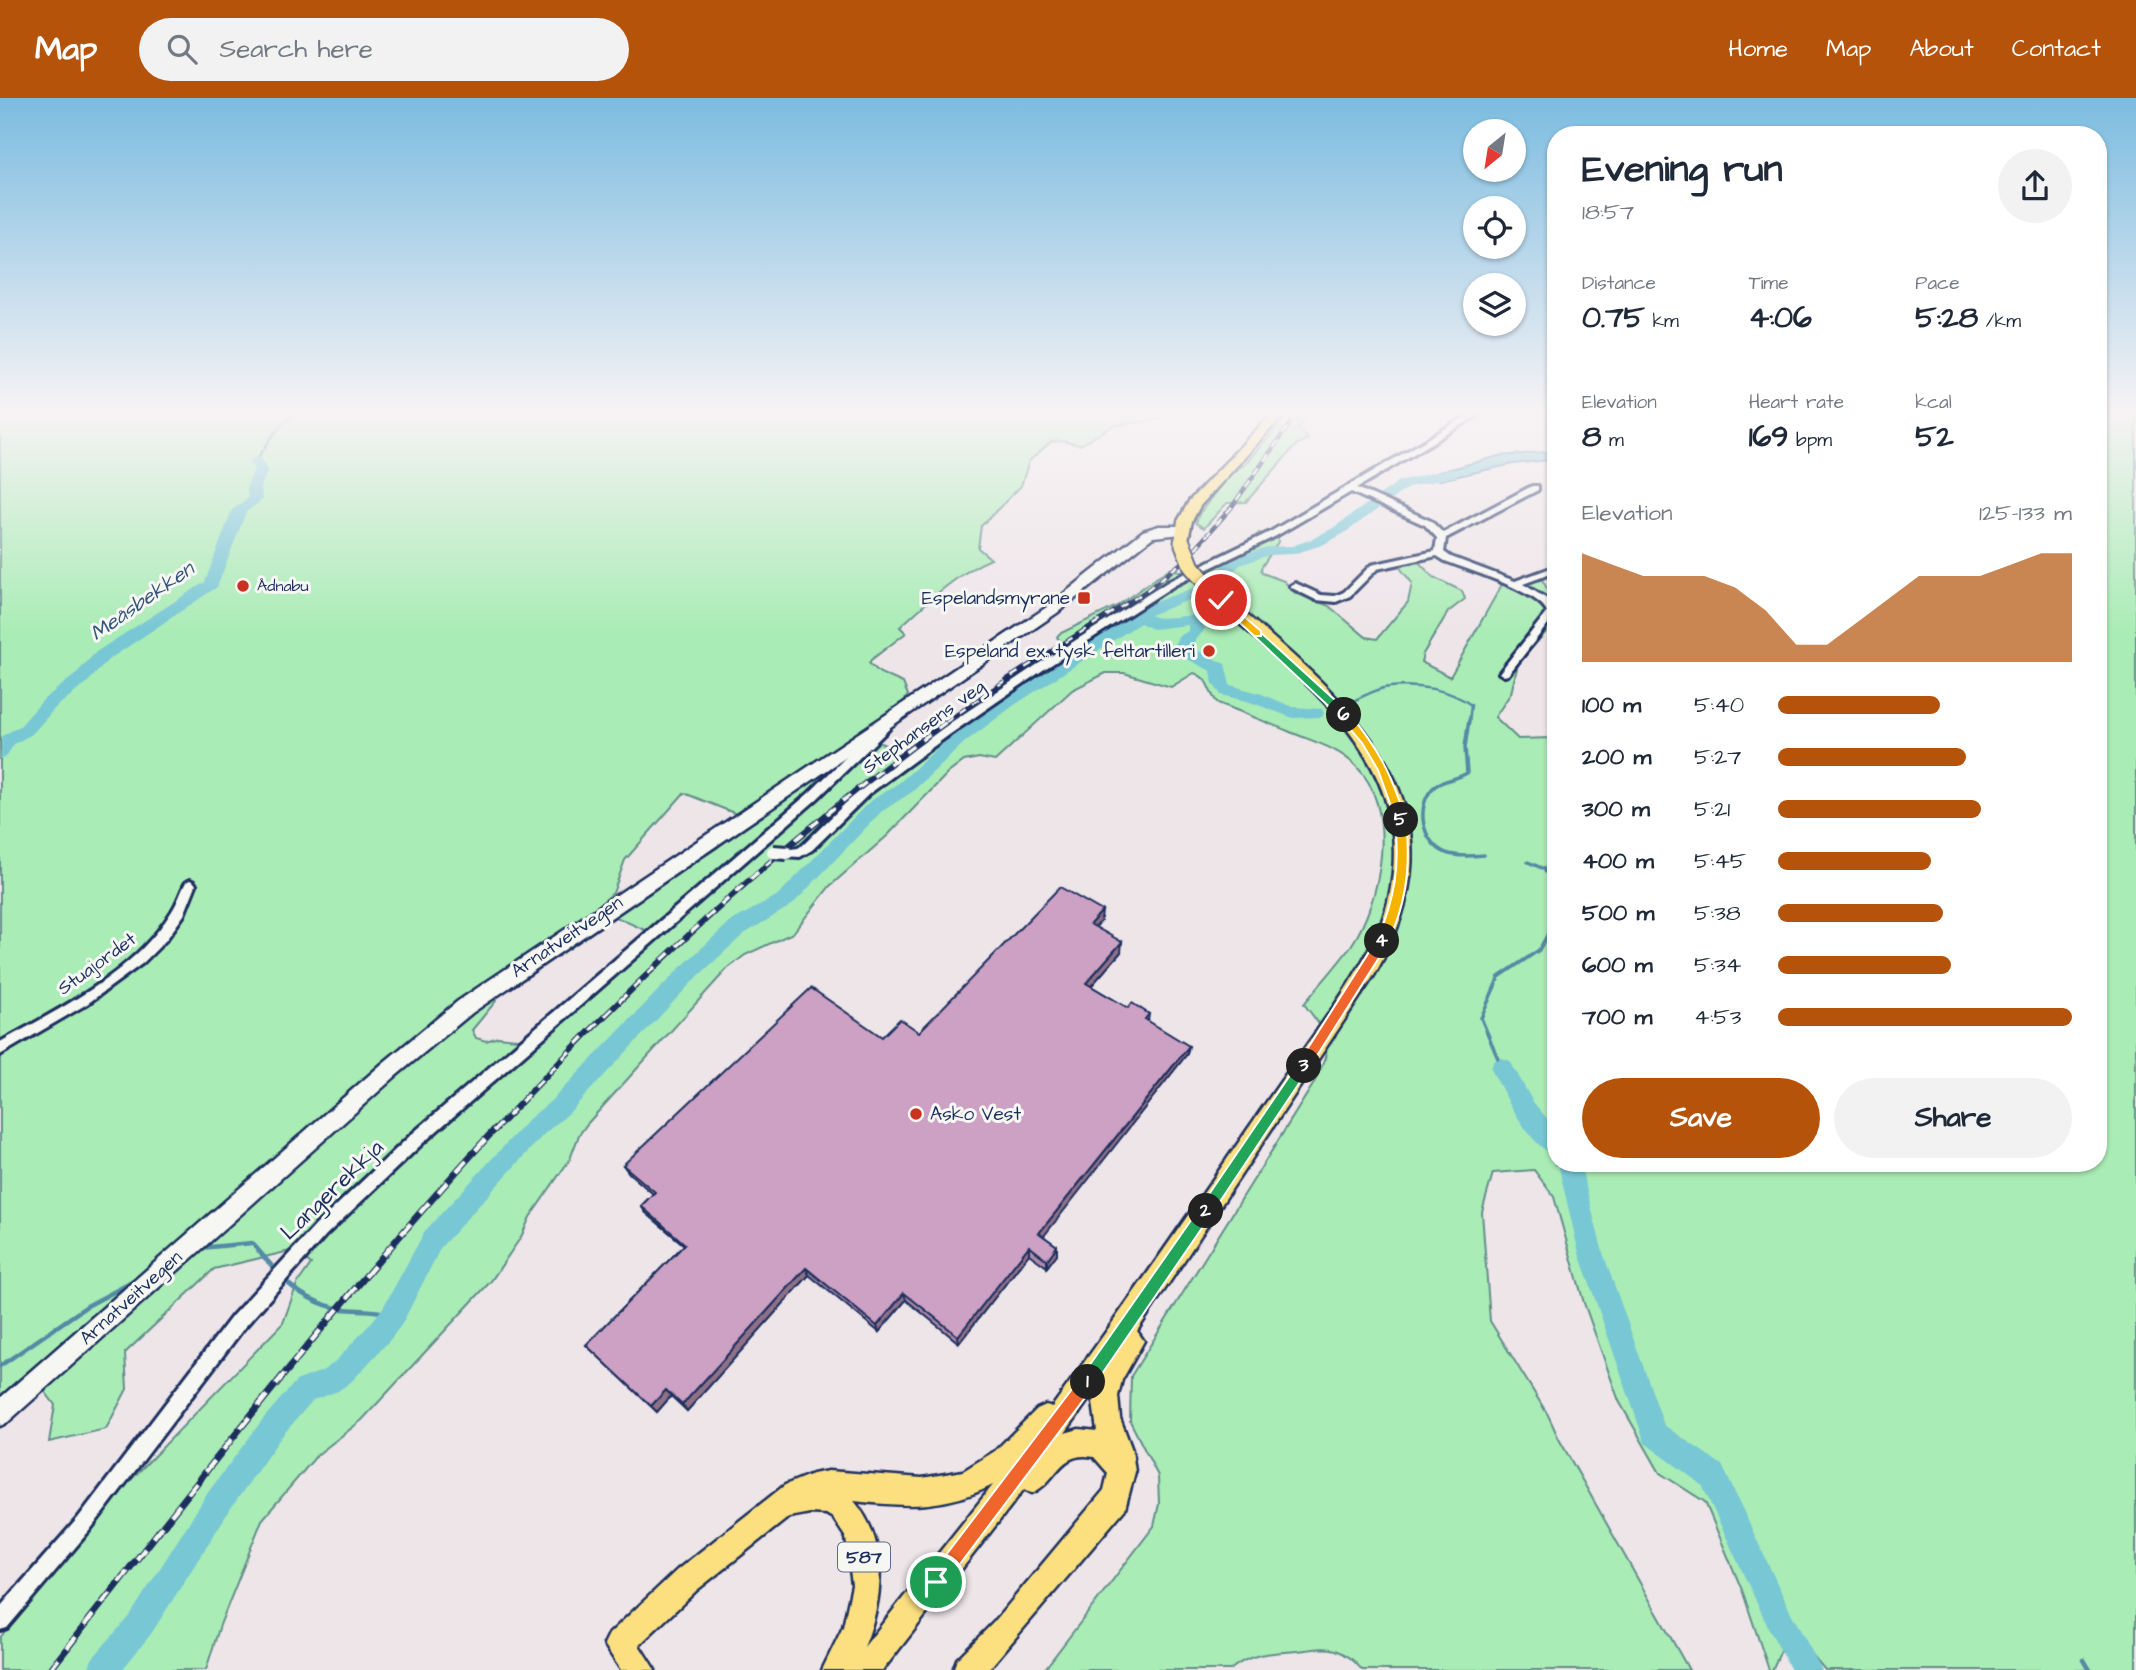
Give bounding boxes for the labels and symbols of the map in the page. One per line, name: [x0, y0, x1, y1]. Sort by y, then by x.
north arrow: [1463, 119, 1526, 182]
water label: Meåsbekken: [84, 554, 201, 648]
pin: [1191, 570, 1251, 630]
place label: Ådnabu: [257, 575, 309, 597]
marker: Ådnabu: [235, 578, 251, 594]
place label: Espelandsmyrane: [922, 585, 1070, 613]
marker: Espelandsmyrane: [1076, 590, 1092, 606]
place label: Espeland ex. tysk feltartilleri: [945, 638, 1195, 666]
marker: Espeland ex. tysk feltartilleri: [1201, 643, 1217, 659]
street label: Stephansens veg: [857, 673, 992, 782]
pin: 6: [1326, 698, 1362, 732]
pin: 5: [1384, 802, 1418, 838]
street label: Arnatveitvegen: [506, 889, 629, 985]
pin: 4: [1364, 924, 1400, 958]
street label: Stuajordet: [52, 926, 142, 1002]
pin: 3: [1286, 1048, 1322, 1084]
place label: Asko Vest: [930, 1101, 1021, 1128]
marker: Asko Vest: [908, 1106, 924, 1122]
street label: Langerekkja: [273, 1132, 392, 1248]
pin: 2: [1188, 1194, 1224, 1228]
street label: Arnatveitvegen: [74, 1245, 189, 1352]
pin: 1: [1070, 1364, 1106, 1400]
road number: 587: [838, 1542, 890, 1572]
pin: [906, 1552, 966, 1612]

